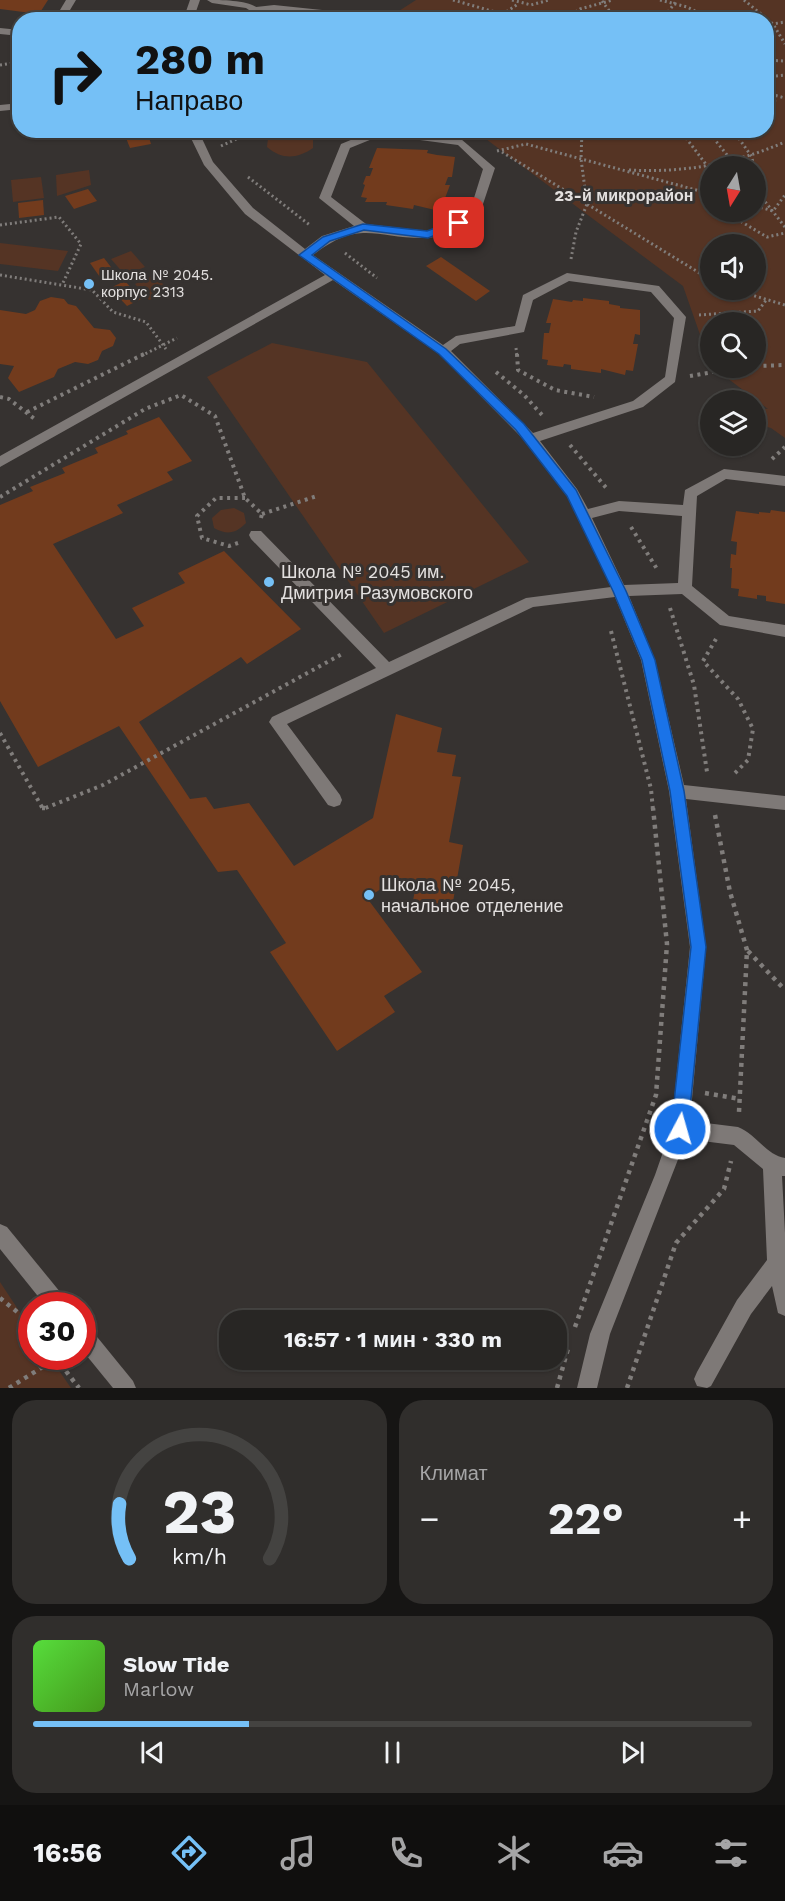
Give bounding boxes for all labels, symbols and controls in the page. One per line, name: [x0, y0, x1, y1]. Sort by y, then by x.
text: 280 m: [135, 35, 265, 84]
icon: right: [36, 36, 114, 114]
text: Направо: [135, 85, 243, 117]
north arrow: [700, 156, 766, 222]
map controls: [700, 156, 766, 456]
district label: 23-й микрорайон: [554, 186, 694, 205]
pin: [433, 197, 484, 248]
icon: arrive: [442, 206, 475, 239]
button: sound: [700, 234, 766, 300]
place label: Школа № 2045. корпус 2313: [101, 266, 213, 301]
marker: Школа № 2045. корпус 2313: [82, 277, 96, 291]
button: search: [700, 312, 766, 378]
button: layers: [700, 390, 766, 456]
place label: Школа № 2045 им. Дмитрия Разумовского: [281, 561, 473, 603]
marker: Школа № 2045 им. Дмитрия Разумовского: [262, 575, 276, 589]
place label: Школа № 2045, начальное отделение: [381, 874, 564, 916]
marker: Школа № 2045, начальное отделение: [362, 888, 376, 902]
position arrow: [648, 1097, 712, 1161]
speed limit sign: 30: [18, 1292, 96, 1370]
text: 16:57 · 1 мин · 330 m: [284, 1327, 502, 1352]
text: Климат: [420, 1461, 488, 1485]
text: 23: [162, 1475, 236, 1548]
text: 22°: [548, 1492, 624, 1545]
text: −: [420, 1499, 439, 1538]
text: +: [732, 1499, 752, 1538]
text: km/h: [172, 1544, 227, 1569]
text: Slow Tide: [123, 1652, 230, 1677]
text: Marlow: [123, 1677, 194, 1701]
icon: previous: [136, 1736, 169, 1769]
icon: pause: [376, 1736, 409, 1769]
icon: next: [616, 1736, 649, 1769]
icon: directions: [168, 1832, 210, 1874]
icon: music: [277, 1832, 319, 1874]
icon: phone: [385, 1832, 427, 1874]
icon: climate: [493, 1832, 535, 1874]
icon: car: [602, 1832, 644, 1874]
icon: filters: [710, 1832, 752, 1874]
text: 16:56: [33, 1837, 102, 1869]

